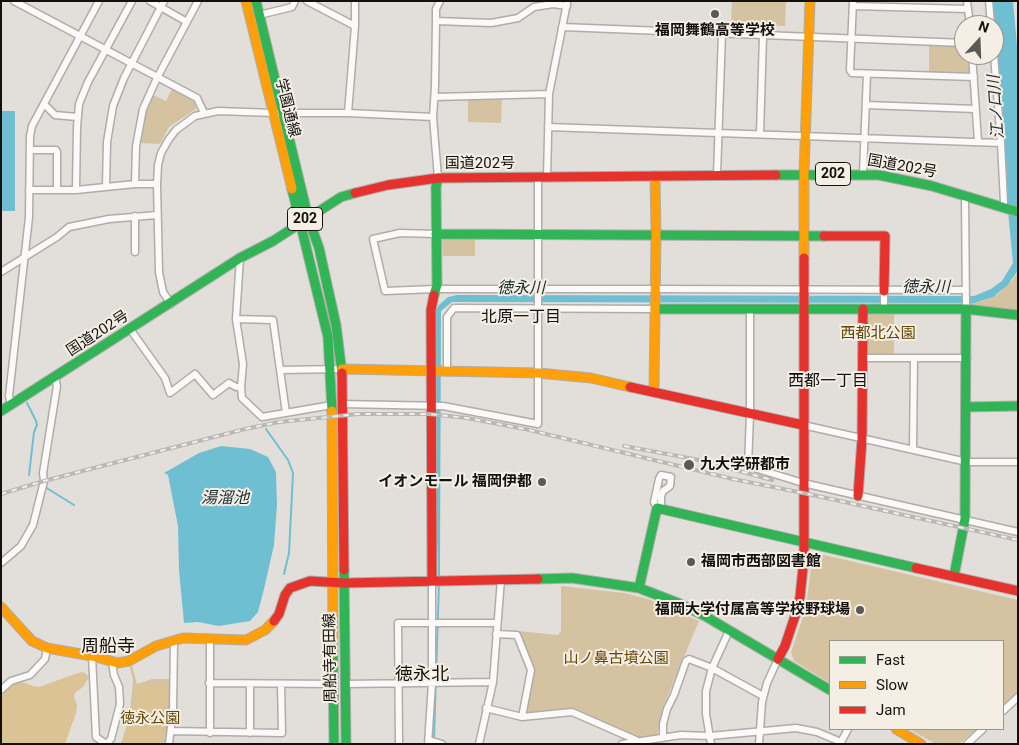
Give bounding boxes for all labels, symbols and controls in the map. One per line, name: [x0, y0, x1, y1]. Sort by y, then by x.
marker: 福岡舞鶴高等学校: [709, 8, 721, 20]
north arrow: [954, 15, 1004, 65]
text: N: [976, 18, 991, 36]
place label: 福岡舞鶴高等学校: [655, 22, 775, 40]
water label: 江ノ口川: [985, 74, 1009, 140]
street label: 学園通線: [271, 77, 303, 139]
street label: 国道202号: [866, 152, 938, 182]
street label: 国道202号: [445, 155, 515, 173]
road number: 202: [816, 162, 850, 185]
road number: 202: [288, 208, 322, 230]
water label: 徳永川: [902, 278, 950, 298]
water label: 徳永川: [497, 279, 545, 299]
street label: 国道202号: [64, 307, 132, 361]
district label: 北原一丁目: [481, 308, 561, 328]
park label: 西都北公園: [841, 325, 915, 343]
district label: 西都一丁目: [788, 372, 868, 392]
place label: 九大学研都市: [700, 456, 790, 474]
marker: 九大学研都市: [682, 458, 696, 472]
place label: イオンモール 福岡伊都: [378, 473, 532, 491]
marker: イオンモール 福岡伊都: [536, 476, 548, 488]
water label: 湯溜池: [201, 489, 249, 509]
place label: 福岡市西部図書館: [701, 553, 821, 571]
marker: 福岡市西部図書館: [685, 556, 697, 568]
place label: 福岡大学付属高等学校野球場: [655, 601, 850, 619]
marker: 福岡大学付属高等学校野球場: [854, 604, 866, 616]
street label: 周船寺有田線: [321, 613, 341, 703]
district label: 周船寺: [81, 636, 135, 658]
legend: [829, 640, 1004, 730]
park label: 山ノ鼻古墳公園: [564, 650, 668, 668]
text: Fast: [876, 651, 905, 669]
district label: 徳永北: [395, 664, 449, 686]
text: Slow: [876, 676, 908, 694]
text: Jam: [876, 701, 906, 719]
park label: 徳永公園: [120, 710, 180, 728]

